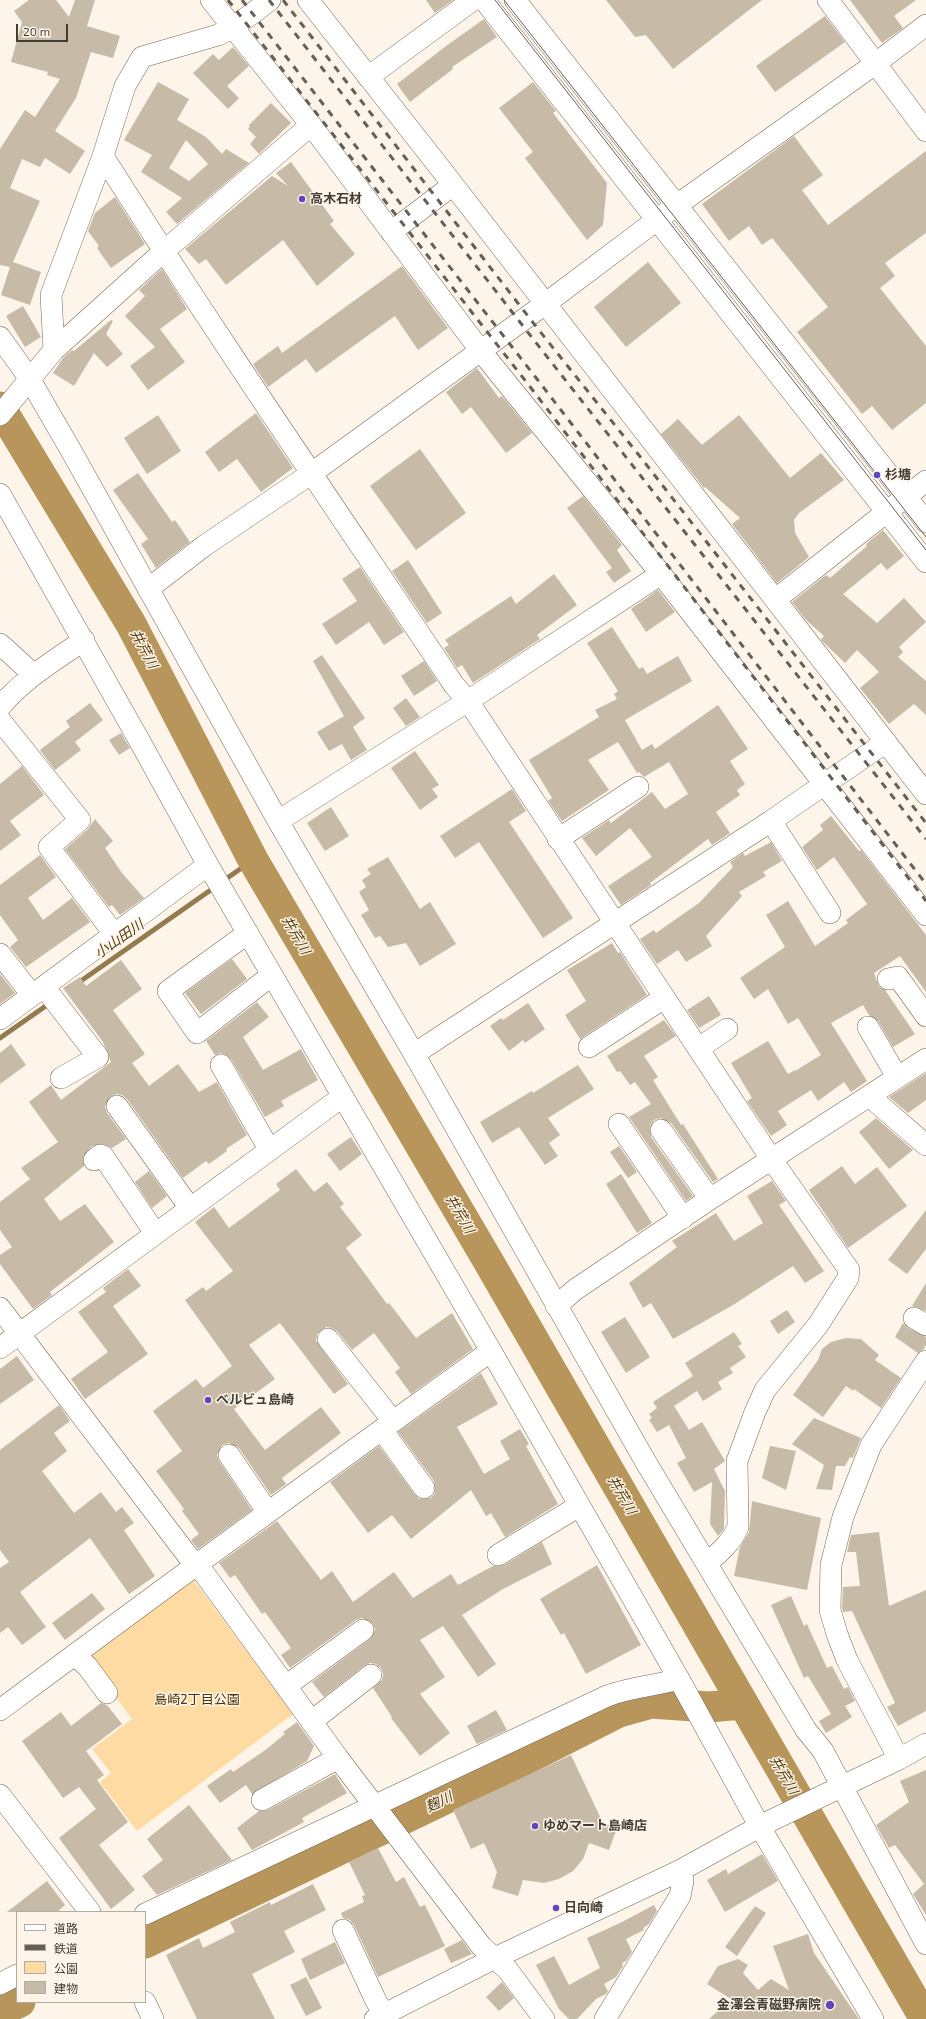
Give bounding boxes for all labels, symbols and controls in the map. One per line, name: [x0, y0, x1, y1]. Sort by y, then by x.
scale bar: [18, 16, 70, 42]
text: 20 m: [23, 24, 50, 38]
place label: 高木石材: [310, 191, 362, 207]
marker: 高木石材: [297, 194, 307, 204]
place label: 杉塘: [885, 467, 911, 483]
marker: 杉塘: [872, 470, 882, 480]
water label: 井芹川: [127, 626, 161, 672]
water label: 井芹川: [278, 913, 314, 957]
water label: 小山田川: [91, 916, 147, 962]
water label: 井芹川: [442, 1192, 478, 1236]
place label: ベルビュ島崎: [216, 1392, 294, 1408]
marker: ベルビュ島崎: [203, 1395, 213, 1405]
water label: 井芹川: [604, 1473, 640, 1517]
park label: 島崎2丁目公園: [154, 1692, 240, 1708]
water label: 井芹川: [766, 1753, 802, 1797]
water label: 麹川: [423, 1788, 455, 1816]
place label: ゆめマート島崎店: [543, 1818, 647, 1834]
marker: ゆめマート島崎店: [530, 1821, 540, 1831]
place label: 日向崎: [564, 1900, 603, 1916]
marker: 日向崎: [551, 1903, 561, 1913]
legend: [16, 1911, 146, 2003]
text: 道路: [54, 1921, 78, 1935]
text: 鉄道: [54, 1941, 78, 1955]
text: 公園: [54, 1961, 78, 1975]
text: 建物: [54, 1981, 78, 1995]
place label: 金澤会青磁野病院: [717, 1997, 821, 2013]
marker: 金澤会青磁野病院: [824, 1999, 836, 2011]

